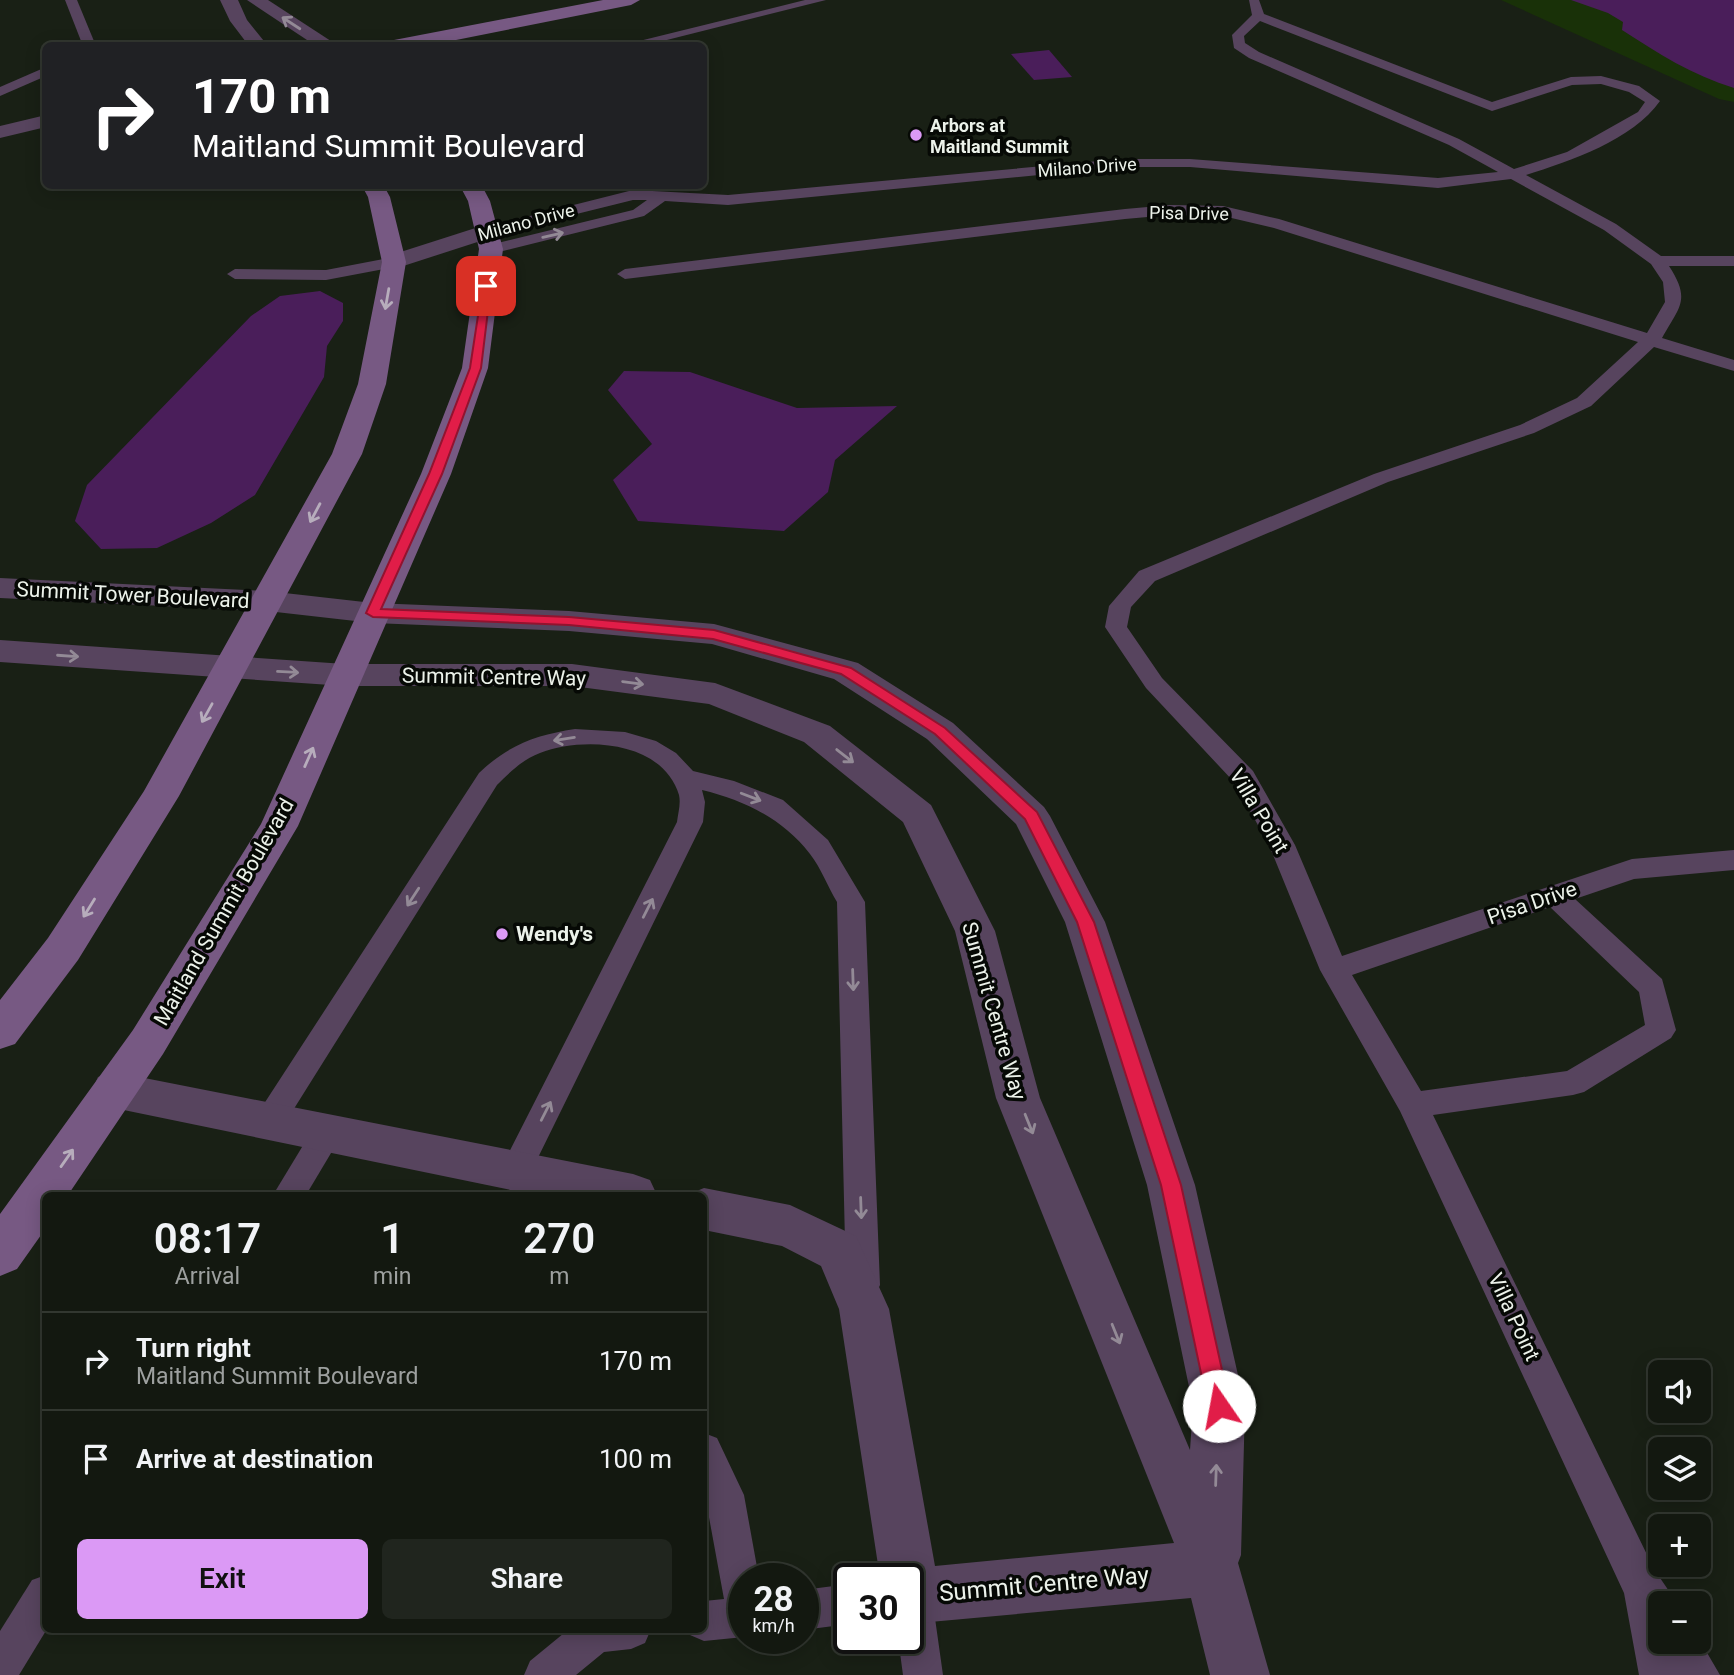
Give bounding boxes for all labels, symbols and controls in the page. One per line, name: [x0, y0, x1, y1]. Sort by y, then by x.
one-way arrow: [282, 16, 301, 30]
text: 170 m: [192, 68, 331, 125]
icon: right: [77, 70, 168, 161]
place label: Arbors at Maitland Summit: [930, 115, 1069, 157]
text: Maitland Summit Boulevard: [192, 127, 585, 165]
marker: Arbors at Maitland Summit: [908, 127, 924, 143]
street label: Milano Drive: [1037, 153, 1137, 181]
street label: Milano Drive: [475, 199, 577, 245]
street label: Pisa Drive: [1149, 202, 1229, 224]
one-way arrow: [541, 227, 564, 241]
pin: [456, 256, 516, 316]
icon: arrive: [467, 267, 505, 305]
one-way arrow: [380, 287, 393, 310]
one-way arrow: [308, 502, 321, 523]
street label: Summit Tower Boulevard: [16, 577, 250, 613]
one-way arrow: [56, 650, 79, 663]
street label: Summit Centre Way: [402, 663, 586, 691]
one-way arrow: [277, 665, 300, 678]
one-way arrow: [621, 677, 644, 690]
one-way arrow: [200, 702, 213, 723]
one-way arrow: [553, 733, 576, 746]
one-way arrow: [303, 747, 316, 768]
one-way arrow: [835, 749, 853, 764]
street label: Villa Point: [1225, 765, 1294, 858]
one-way arrow: [740, 792, 761, 804]
street label: Maitland Summit Boulevard: [149, 794, 299, 1030]
street label: Pisa Drive: [1484, 877, 1580, 929]
one-way arrow: [406, 886, 420, 906]
one-way arrow: [82, 898, 97, 917]
one-way arrow: [641, 898, 655, 919]
street label: Summit Centre Way: [957, 919, 1031, 1103]
place label: Wendy's: [516, 922, 593, 946]
marker: Wendy's: [494, 926, 510, 942]
one-way arrow: [847, 969, 860, 992]
one-way arrow: [539, 1101, 553, 1122]
one-way arrow: [1023, 1112, 1036, 1134]
one-way arrow: [60, 1149, 74, 1168]
one-way arrow: [854, 1196, 867, 1219]
text: 08:17: [154, 1214, 261, 1263]
text: 1: [380, 1214, 404, 1263]
text: 270: [523, 1214, 595, 1263]
text: Arrival: [175, 1263, 240, 1290]
text: min: [373, 1263, 411, 1290]
text: m: [549, 1263, 569, 1290]
street label: Villa Point: [1483, 1269, 1545, 1365]
one-way arrow: [1110, 1323, 1123, 1344]
text: Turn right: [136, 1333, 251, 1363]
icon: right: [77, 1342, 115, 1380]
text: 170 m: [599, 1346, 672, 1376]
map controls: [1648, 1360, 1711, 1654]
button: sound: [1648, 1360, 1711, 1423]
text: Maitland Summit Boulevard: [136, 1363, 419, 1390]
position arrow: [1182, 1369, 1256, 1443]
button: layers: [1648, 1437, 1711, 1500]
icon: arrive: [77, 1440, 115, 1478]
text: Arrive at destination: [136, 1444, 373, 1474]
text: 100 m: [599, 1444, 672, 1474]
one-way arrow: [1210, 1464, 1223, 1487]
button: +: [1648, 1514, 1711, 1577]
button: Exit: [77, 1539, 368, 1619]
button: Share: [382, 1539, 672, 1619]
street label: Summit Centre Way: [938, 1561, 1151, 1607]
speed limit sign: 30: [833, 1563, 924, 1654]
text: 28: [753, 1579, 794, 1620]
button: −: [1648, 1591, 1711, 1654]
text: km/h: [752, 1615, 795, 1636]

